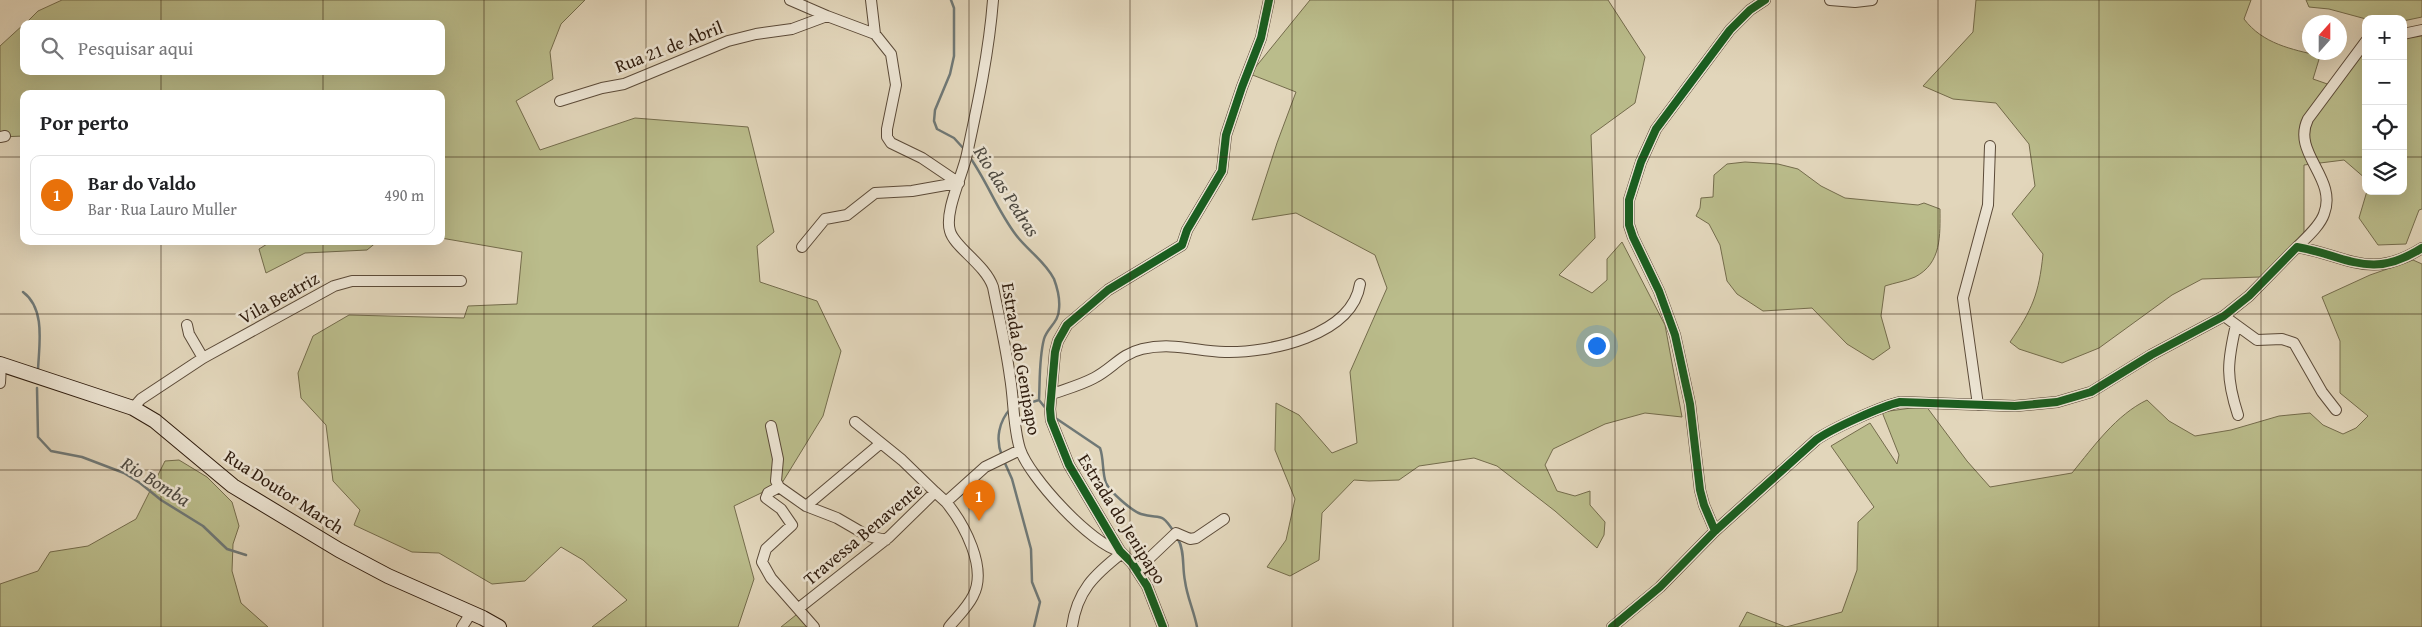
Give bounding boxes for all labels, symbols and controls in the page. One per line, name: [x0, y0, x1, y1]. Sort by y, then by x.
street label: Rua 21 de Abril: [611, 14, 727, 80]
north arrow: [2302, 15, 2347, 60]
map controls: [2362, 15, 2407, 195]
button: +: [2362, 15, 2407, 60]
search box: [20, 20, 445, 75]
icon: search: [38, 34, 66, 62]
text: Pesquisar aqui: [78, 34, 193, 62]
button: −: [2362, 60, 2407, 105]
button: locate: [2362, 105, 2407, 150]
text: Por perto: [40, 107, 129, 138]
water label: Rio das Pedras: [966, 139, 1047, 242]
button: layers: [2362, 150, 2407, 195]
text: Bar do Valdo: [88, 169, 196, 197]
text: 1: [53, 183, 61, 207]
text: 490 m: [384, 183, 424, 207]
text: Bar · Rua Lauro Muller: [88, 197, 237, 221]
street label: Vila Beatriz: [234, 264, 324, 331]
street label: Estrada do Genipapo: [995, 280, 1048, 437]
your location: [1584, 333, 1610, 359]
street label: Rua Doutor March: [219, 443, 349, 540]
water label: Rio Bomba: [115, 448, 196, 513]
street label: Estrada do Jenipapo: [1071, 448, 1174, 589]
street label: Travessa Benavente: [797, 476, 928, 592]
pin: 1: [963, 480, 995, 521]

